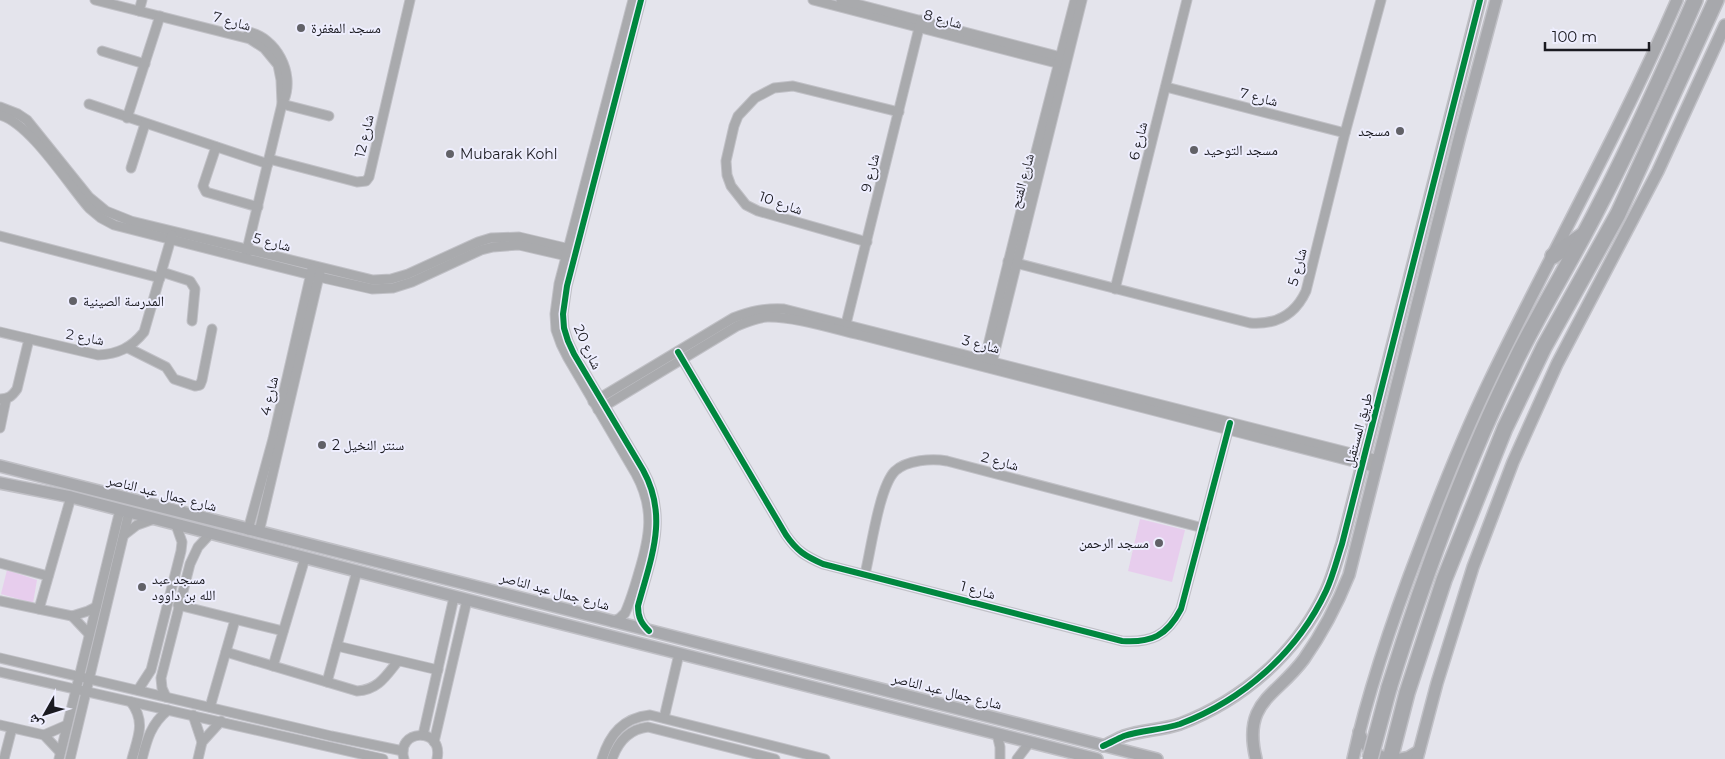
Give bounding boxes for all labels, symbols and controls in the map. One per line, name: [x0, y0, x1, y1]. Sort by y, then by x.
street label: شارع 8: [921, 5, 964, 34]
street label: شارع 7: [211, 7, 253, 36]
place label: مسجد المغفرة: [311, 19, 381, 37]
scale bar: [1545, 20, 1649, 52]
marker: مسجد المغفرة: [295, 22, 307, 34]
text: 100 m: [1552, 27, 1597, 46]
street label: شارع 7: [1238, 84, 1280, 111]
street label: شارع 12: [350, 113, 379, 159]
street label: شارع 6: [1125, 120, 1152, 162]
place label: مسجد: [1358, 122, 1390, 140]
marker: مسجد: [1394, 125, 1406, 137]
place label: مسجد التوحيد: [1204, 141, 1278, 159]
marker: مسجد التوحيد: [1188, 144, 1200, 156]
place label: Mubarak Kohl: [460, 145, 557, 163]
marker: Mubarak Kohl: [444, 148, 456, 160]
street label: شارع الفتح: [1006, 151, 1039, 211]
street label: شارع 9: [857, 152, 884, 194]
street label: شارع 10: [757, 187, 805, 220]
street label: شارع 5: [251, 229, 293, 256]
street label: شارع 5: [1283, 246, 1312, 288]
place label: المدرسة الصينية: [83, 292, 164, 310]
marker: المدرسة الصينية: [67, 295, 79, 307]
street label: شارع 20: [569, 322, 606, 373]
street label: شارع 2: [64, 325, 105, 350]
street label: شارع 3: [960, 331, 1002, 358]
street label: شارع 4: [256, 375, 283, 418]
street label: طريق المستقبل: [1339, 391, 1378, 470]
place label: سنتر النخيل 2: [332, 436, 404, 454]
marker: سنتر النخيل 2: [316, 439, 328, 451]
street label: شارع 2: [979, 447, 1021, 476]
street label: شارع جمال عبد الناصر: [104, 470, 219, 516]
place label: مسجد الرحمن: [1079, 534, 1149, 552]
marker: مسجد الرحمن: [1153, 537, 1165, 549]
street label: شارع جمال عبد الناصر: [497, 567, 612, 615]
place label: مسجد عبد الله بن داوود: [152, 570, 215, 604]
street label: شارع 1: [958, 577, 997, 604]
marker: مسجد عبد الله بن داوود: [136, 581, 148, 593]
street label: شارع جمال عبد الناصر: [889, 668, 1004, 714]
north arrow: [20, 689, 70, 739]
text: ش: [23, 711, 47, 734]

